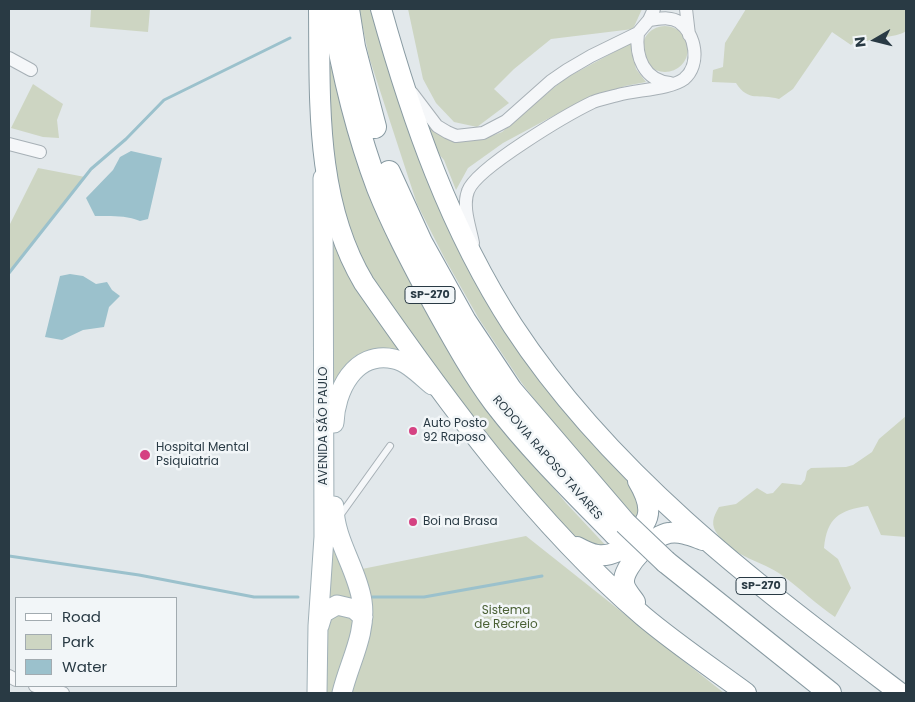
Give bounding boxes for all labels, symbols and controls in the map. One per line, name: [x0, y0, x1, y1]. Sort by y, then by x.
north arrow: [850, 15, 900, 65]
text: N: [850, 35, 871, 49]
road number: SP-270: [405, 286, 455, 304]
street label: AVENIDA SÃO PAULO: [317, 366, 331, 486]
street label: RODOVIA RAPOSO TAVARES: [489, 393, 605, 523]
place label: Auto Posto 92 Raposo: [423, 417, 487, 445]
marker: Auto Posto 92 Raposo: [407, 425, 419, 437]
place label: Hospital Mental Psiquiatria: [156, 441, 249, 469]
marker: Hospital Mental Psiquiatria: [138, 448, 152, 462]
place label: Boi na Brasa: [423, 515, 498, 529]
marker: Boi na Brasa: [407, 516, 419, 528]
road number: SP-270: [736, 578, 786, 594]
legend: [15, 597, 178, 687]
park label: Sistema de Recreio: [474, 604, 538, 632]
text: Road: [62, 606, 101, 627]
text: Park: [62, 631, 94, 652]
text: Water: [62, 656, 107, 677]

